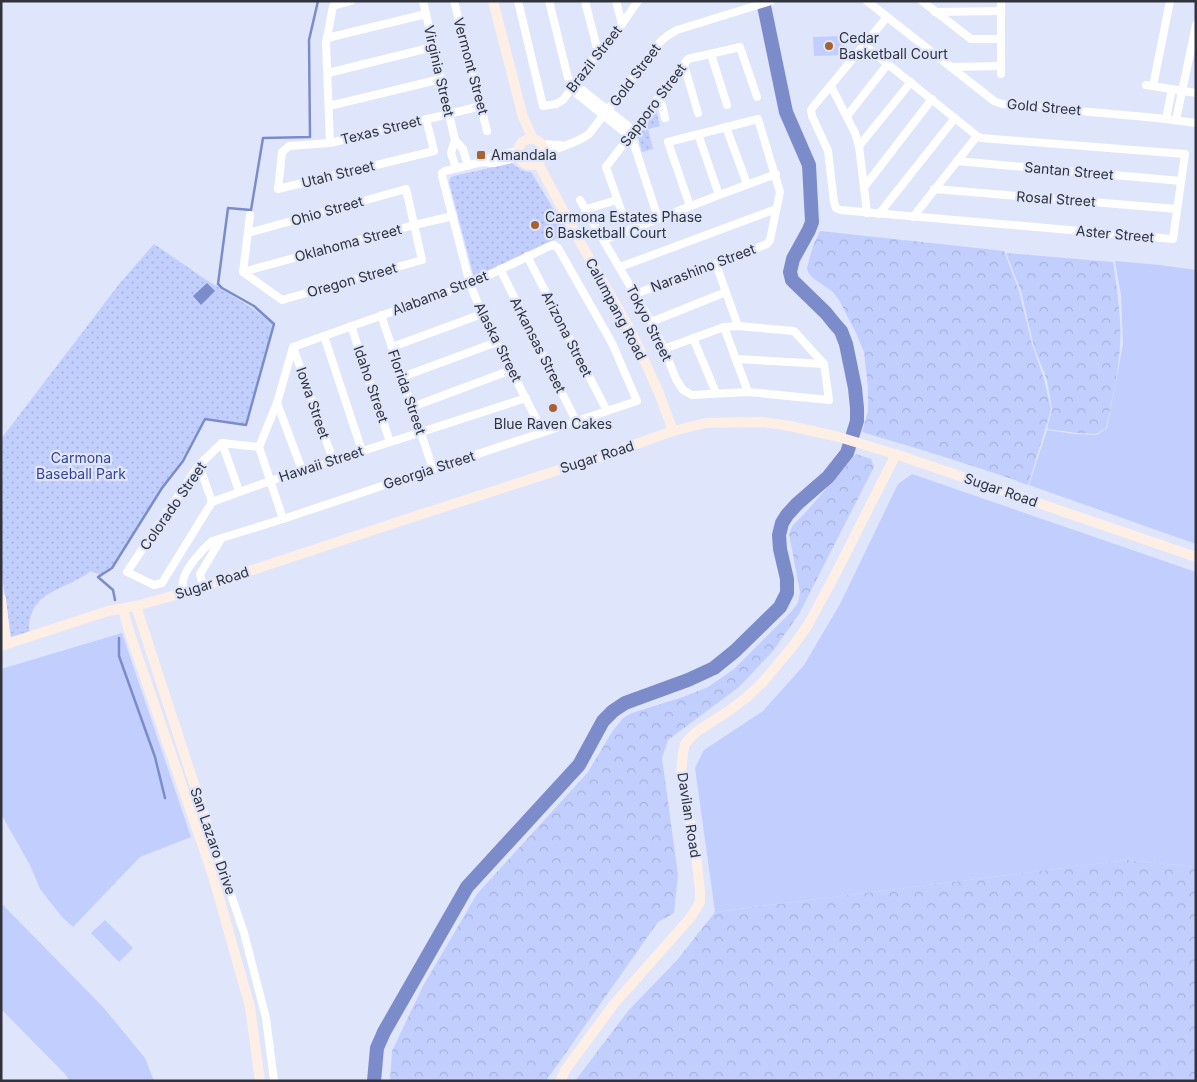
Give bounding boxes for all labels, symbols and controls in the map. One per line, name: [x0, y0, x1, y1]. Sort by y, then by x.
street label: Vermont Street: [450, 16, 493, 117]
street label: Brazil Street: [562, 22, 625, 96]
street label: Virginia Street: [421, 24, 458, 119]
place label: Cedar Basketball Court: [839, 29, 948, 62]
street label: Gold Street: [605, 40, 664, 109]
marker: Cedar Basketball Court: [823, 40, 835, 52]
street label: Sapporo Street: [616, 60, 690, 149]
street label: Gold Street: [1006, 95, 1082, 118]
street label: Texas Street: [339, 111, 423, 148]
place label: Amandala: [491, 146, 557, 163]
marker: Amandala: [475, 149, 487, 161]
street label: Utah Street: [300, 156, 377, 191]
street label: Santan Street: [1024, 158, 1115, 183]
street label: Rosal Street: [1016, 187, 1097, 210]
street label: Ohio Street: [289, 192, 365, 229]
place label: Carmona Estates Phase 6 Basketball Court: [545, 208, 702, 241]
marker: Carmona Estates Phase 6 Basketball Court: [529, 219, 541, 231]
street label: Oklahoma Street: [293, 220, 404, 265]
street label: Aster Street: [1075, 222, 1155, 245]
street label: Narashino Street: [648, 240, 758, 295]
street label: Calumpang Road: [582, 255, 651, 363]
street label: Oregon Street: [305, 258, 399, 300]
street label: Alabama Street: [390, 266, 490, 319]
street label: Tokyo Street: [623, 282, 676, 364]
street label: Arizona Street: [539, 288, 597, 380]
street label: Arkansas Street: [507, 294, 570, 396]
street label: Alaska Street: [471, 299, 526, 385]
street label: Idaho Street: [350, 343, 393, 425]
street label: Florida Street: [385, 347, 430, 437]
street label: Iowa Street: [293, 365, 334, 441]
marker: Blue Raven Cakes: [547, 402, 559, 414]
place label: Blue Raven Cakes: [494, 415, 612, 432]
street label: Sugar Road: [558, 437, 636, 476]
street label: Hawaii Street: [276, 442, 366, 485]
street label: Georgia Street: [381, 447, 477, 492]
park label: Carmona Baseball Park: [36, 449, 126, 482]
street label: Colorado Street: [136, 458, 210, 553]
street label: Sugar Road: [962, 469, 1040, 510]
street label: Sugar Road: [173, 563, 251, 602]
street label: Davilan Road: [674, 771, 705, 859]
street label: San Lazaro Drive: [187, 785, 240, 897]

